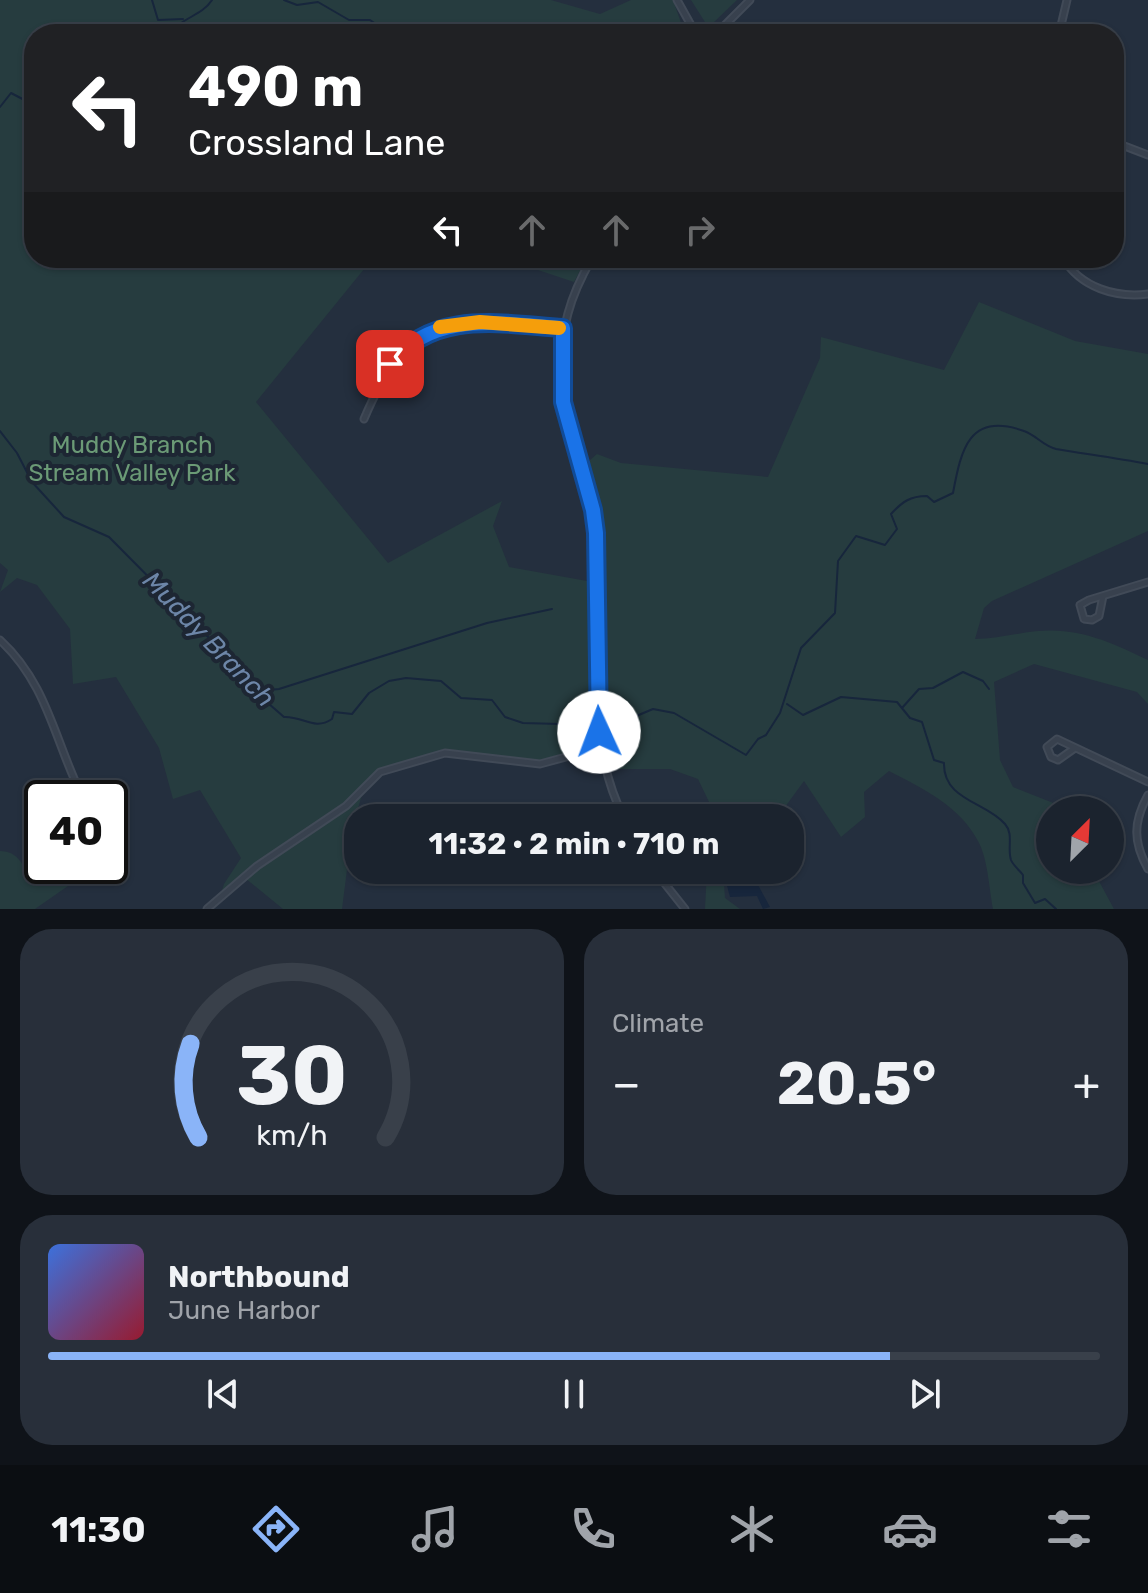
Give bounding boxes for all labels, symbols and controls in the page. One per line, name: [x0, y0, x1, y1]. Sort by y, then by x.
text: 490 m: [188, 54, 363, 120]
icon: left: [56, 56, 160, 160]
text: Crossland Lane: [188, 121, 445, 164]
icon: left: [426, 208, 470, 252]
icon: ahead: [510, 208, 554, 252]
icon: ahead: [594, 208, 638, 252]
icon: right: [678, 208, 722, 252]
pin: [356, 330, 424, 398]
icon: arrive: [368, 342, 412, 386]
park label: Muddy Branch Stream Valley Park: [28, 431, 236, 487]
water label: Muddy Branch: [136, 565, 281, 713]
position arrow: [557, 690, 641, 774]
speed limit sign: 40: [24, 780, 128, 884]
north arrow: [1036, 796, 1124, 884]
map controls: [1036, 796, 1124, 884]
text: 11:32 · 2 min · 710 m: [429, 826, 719, 862]
text: Climate: [612, 1008, 704, 1039]
text: 30: [236, 1026, 348, 1125]
text: 20.5°: [777, 1048, 937, 1119]
text: −: [612, 1058, 641, 1110]
text: +: [1073, 1058, 1100, 1110]
text: km/h: [256, 1118, 328, 1152]
text: Northbound: [168, 1259, 350, 1295]
text: June Harbor: [168, 1295, 320, 1326]
icon: previous: [201, 1372, 245, 1416]
icon: pause: [552, 1372, 596, 1416]
icon: next: [903, 1372, 947, 1416]
icon: directions: [248, 1501, 304, 1557]
icon: music: [407, 1501, 463, 1557]
icon: phone: [565, 1501, 621, 1557]
icon: climate: [724, 1501, 780, 1557]
icon: car: [882, 1501, 938, 1557]
icon: filters: [1041, 1501, 1097, 1557]
text: 11:30: [51, 1508, 146, 1551]

